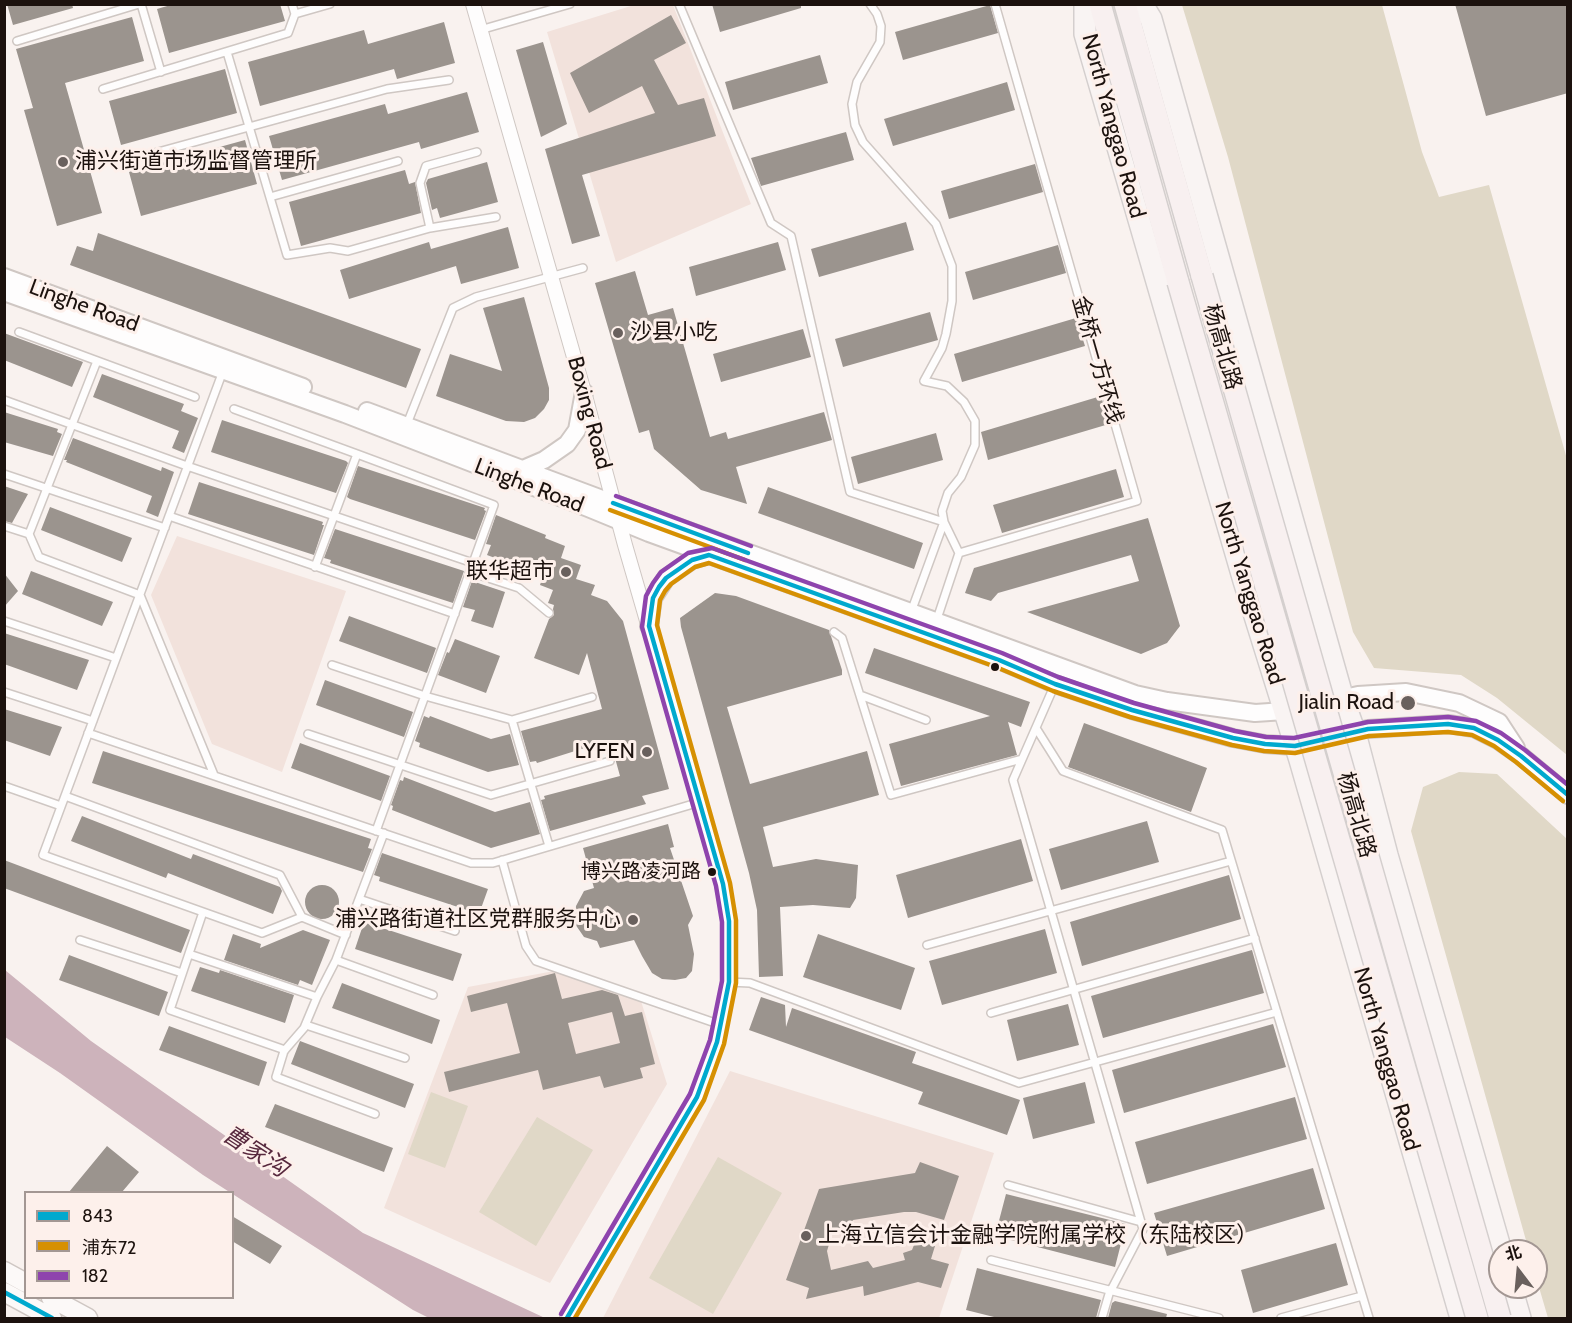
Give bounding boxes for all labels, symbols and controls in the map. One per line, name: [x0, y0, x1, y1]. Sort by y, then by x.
street label: North Yanggao Road: [1076, 31, 1150, 221]
place label: 浦兴街道市场监督管理所: [75, 149, 317, 175]
marker: 浦兴街道市场监督管理所: [56, 155, 70, 169]
street label: Linghe Road: [26, 274, 142, 338]
street label: 金桥一方环线: [1066, 293, 1128, 427]
street label: 杨高北路: [1197, 301, 1247, 393]
place label: 沙县小吃: [630, 320, 718, 346]
marker: 沙县小吃: [611, 326, 625, 340]
street label: Boxing Road: [561, 354, 617, 472]
street label: Linghe Road: [471, 453, 587, 519]
street label: North Yanggao Road: [1209, 498, 1289, 688]
place label: 联华超市: [466, 559, 554, 585]
marker: 联华超市: [559, 565, 573, 579]
unlabelled marker: [989, 661, 1001, 673]
place label: Jialin Road: [1299, 690, 1394, 716]
marker: Jialin Road: [1399, 694, 1417, 712]
place label: LYFEN: [574, 739, 635, 765]
marker: LYFEN: [640, 745, 654, 759]
street label: 杨高北路: [1331, 769, 1381, 861]
place label: 博兴路凌河路: [581, 860, 701, 884]
marker: 博兴路凌河路: [706, 866, 718, 878]
place label: 浦兴路街道社区党群服务中心: [335, 907, 621, 933]
marker: 浦兴路街道社区党群服务中心: [626, 913, 640, 927]
street label: North Yanggao Road: [1347, 964, 1425, 1154]
water label: 曹家沟: [217, 1120, 293, 1184]
legend: [24, 1191, 234, 1299]
text: 843: [82, 1205, 113, 1227]
place label: 上海立信会计金融学院附属学校（东陆校区）: [818, 1223, 1258, 1249]
marker: 上海立信会计金融学院附属学校（东陆校区）: [799, 1229, 813, 1243]
text: 浦东72: [82, 1237, 137, 1259]
north arrow: [1488, 1239, 1548, 1299]
text: 北: [1503, 1242, 1524, 1264]
text: 182: [82, 1265, 108, 1287]

